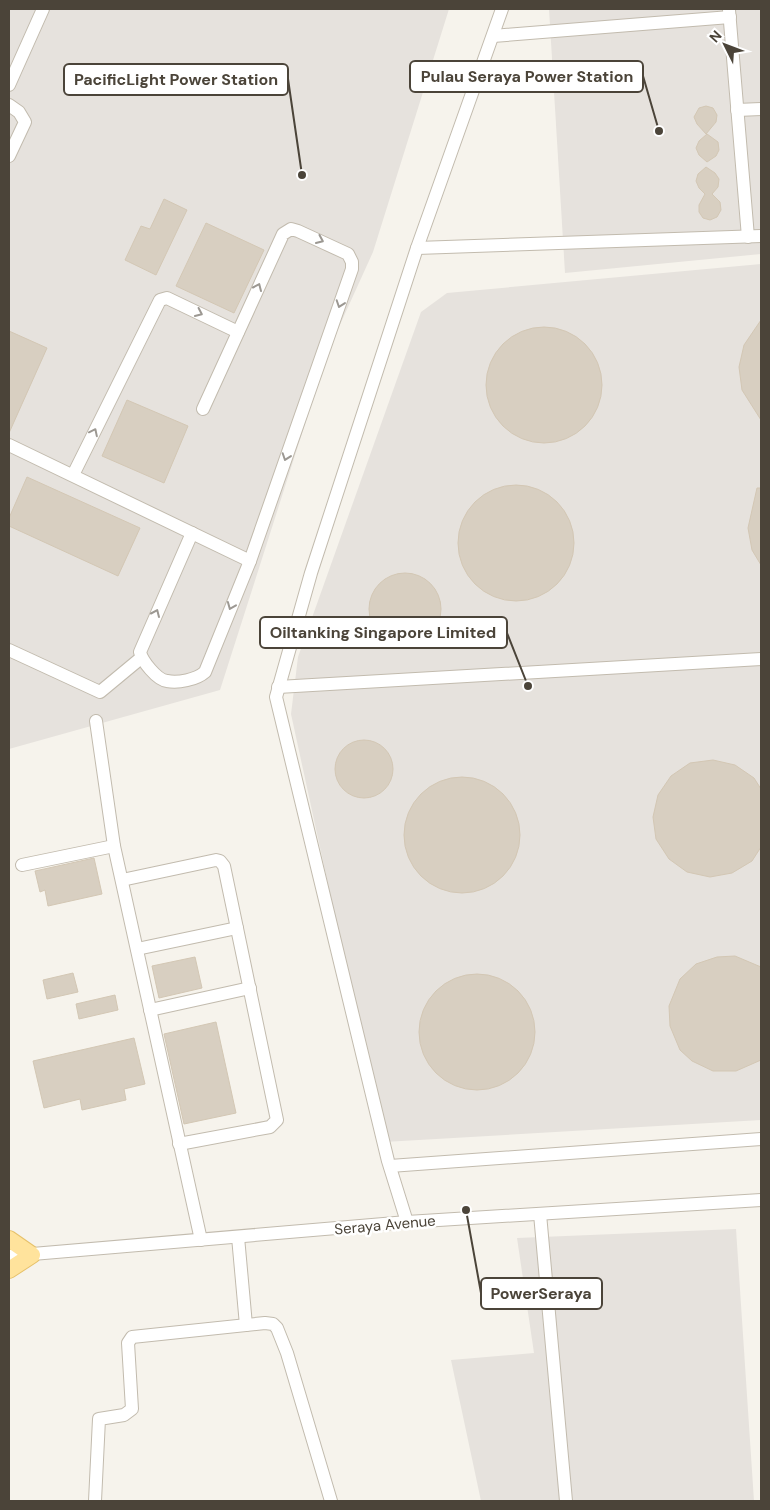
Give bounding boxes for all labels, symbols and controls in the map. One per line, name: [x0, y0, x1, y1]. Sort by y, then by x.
north arrow: [700, 20, 750, 70]
text: N: [705, 26, 725, 46]
callout: Pulau Seraya Power Station: [410, 61, 643, 92]
callout: PacificLight Power Station: [64, 64, 288, 95]
text: Pulau Seraya Power Station: [421, 66, 633, 87]
text: PacificLight Power Station: [74, 69, 278, 90]
one-way arrow: [315, 234, 324, 245]
one-way arrow: [252, 283, 263, 292]
one-way arrow: [336, 299, 346, 308]
one-way arrow: [194, 307, 203, 318]
one-way arrow: [88, 428, 99, 437]
one-way arrow: [282, 453, 292, 461]
one-way arrow: [227, 601, 238, 610]
one-way arrow: [150, 609, 161, 618]
callout: Oiltanking Singapore Limited: [260, 617, 507, 648]
text: Oiltanking Singapore Limited: [270, 622, 496, 643]
street label: Seraya Avenue: [333, 1211, 437, 1239]
callout: PowerSeraya: [481, 1278, 602, 1309]
text: PowerSeraya: [490, 1283, 592, 1304]

